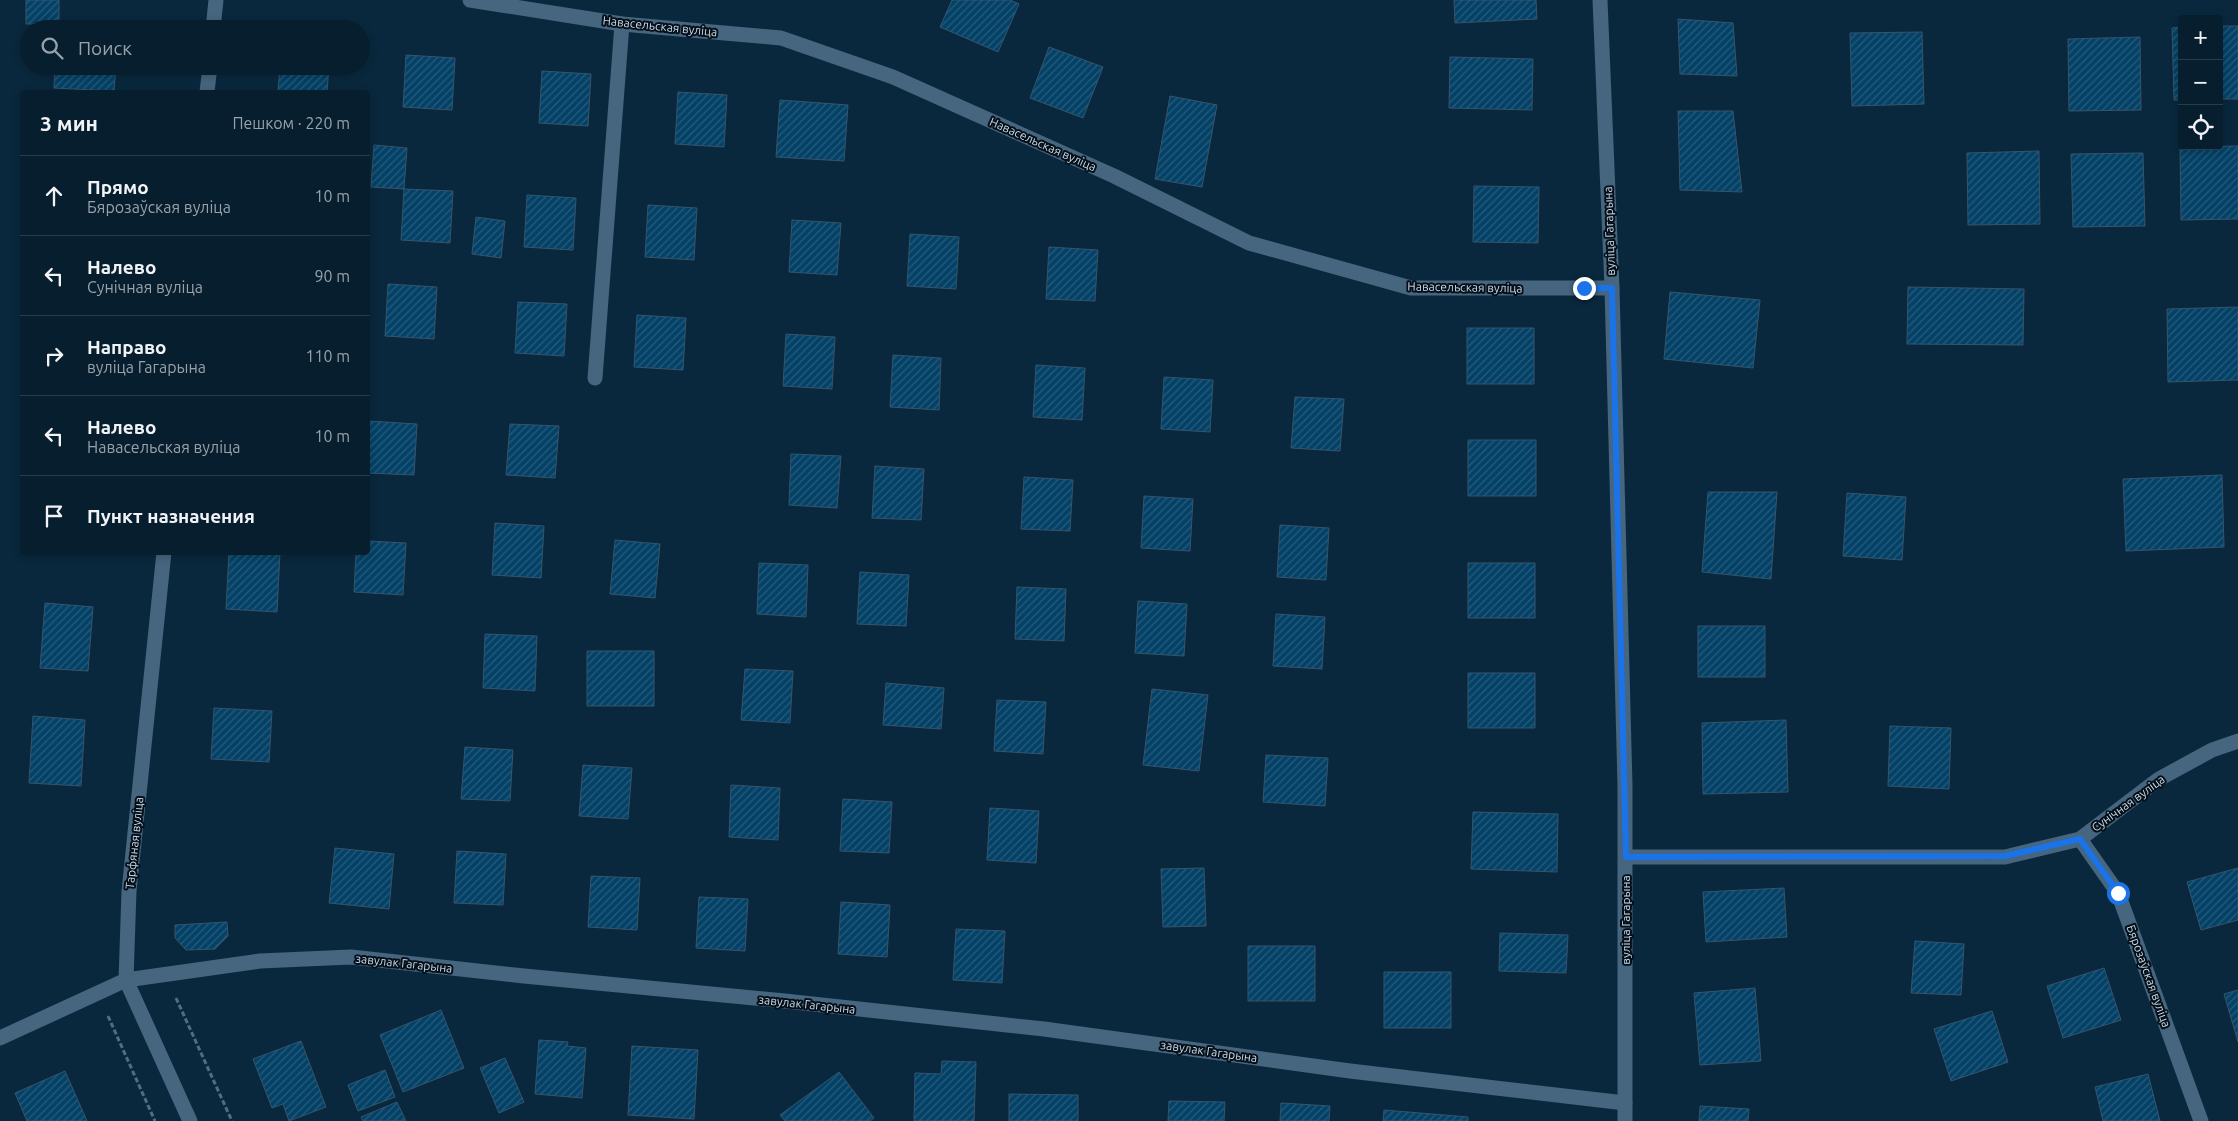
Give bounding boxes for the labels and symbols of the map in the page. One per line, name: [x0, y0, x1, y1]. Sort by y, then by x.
street label: Навасельская вуліца: [602, 14, 718, 38]
street label: Навасельская вуліца: [988, 115, 1098, 173]
street label: вуліца Гагарына: [1601, 186, 1617, 276]
route end: [1573, 277, 1596, 300]
street label: Навасельская вуліца: [1407, 279, 1523, 295]
street label: Сунічная вуліца: [2089, 772, 2167, 834]
street label: Тарфяная вуліца: [123, 796, 145, 890]
street label: вуліца Гагарына: [1619, 875, 1632, 965]
route start: [2107, 882, 2130, 905]
street label: Бярозаўская вуліца: [2124, 923, 2174, 1029]
street label: завулак Гагарына: [355, 951, 453, 975]
street label: завулак Гагарына: [758, 992, 856, 1016]
street label: завулак Гагарына: [1160, 1038, 1258, 1064]

